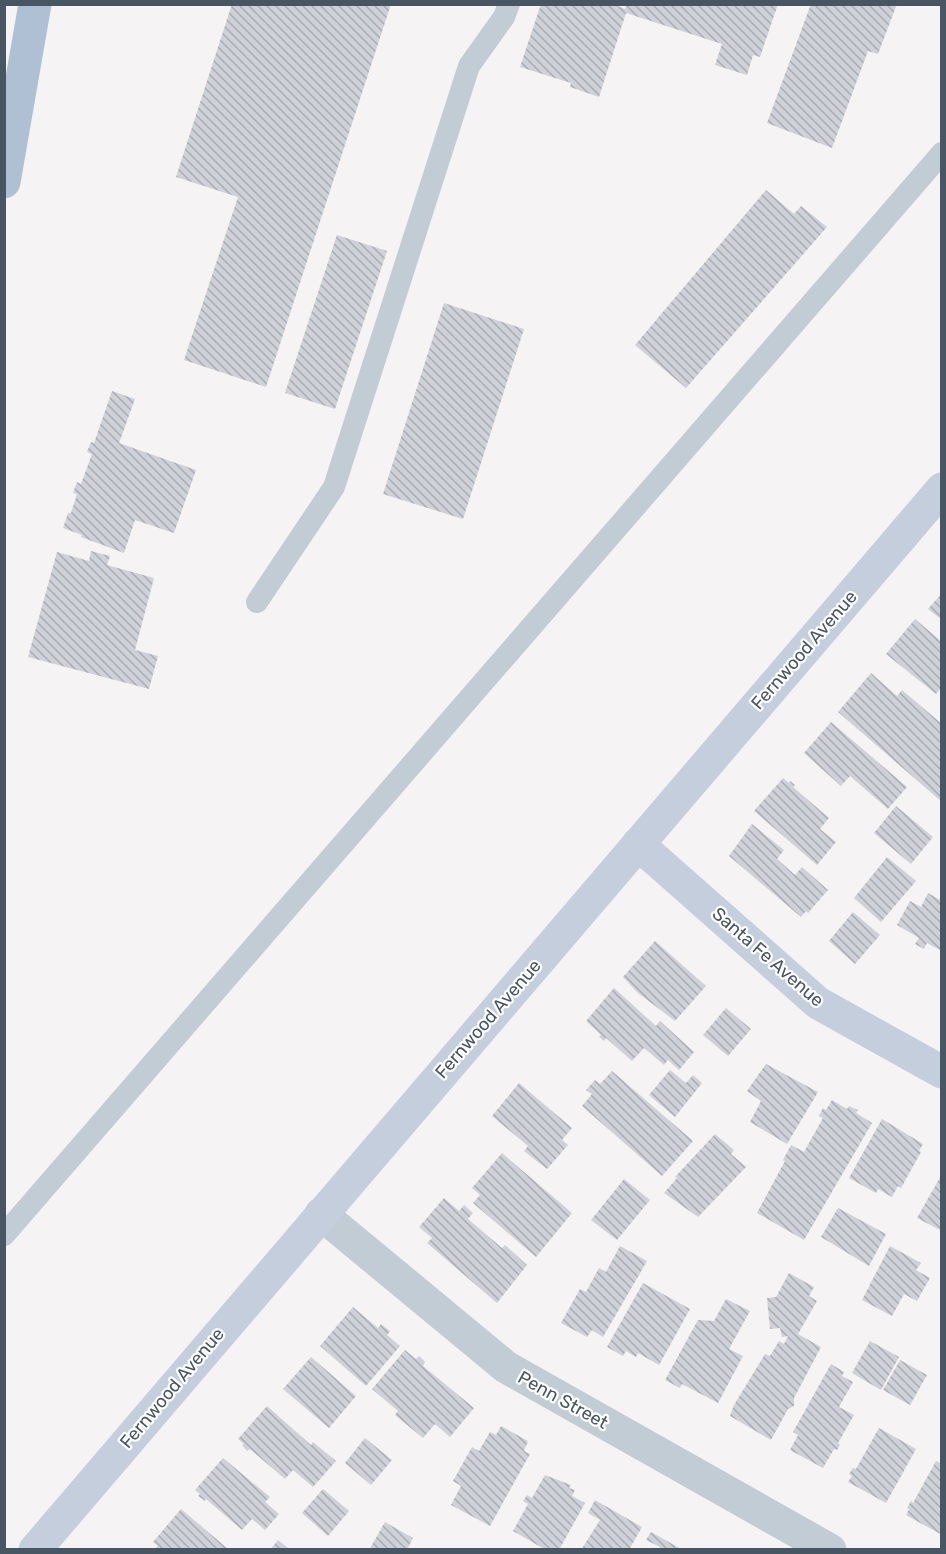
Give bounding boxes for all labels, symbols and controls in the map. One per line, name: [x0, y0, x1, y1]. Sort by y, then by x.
street label: Fernwood Avenue: [746, 586, 862, 714]
street label: Santa Fe Avenue: [708, 903, 828, 1011]
street label: Fernwood Avenue: [430, 955, 546, 1083]
street label: Fernwood Avenue: [115, 1323, 229, 1453]
street label: Penn Street: [514, 1366, 612, 1434]

